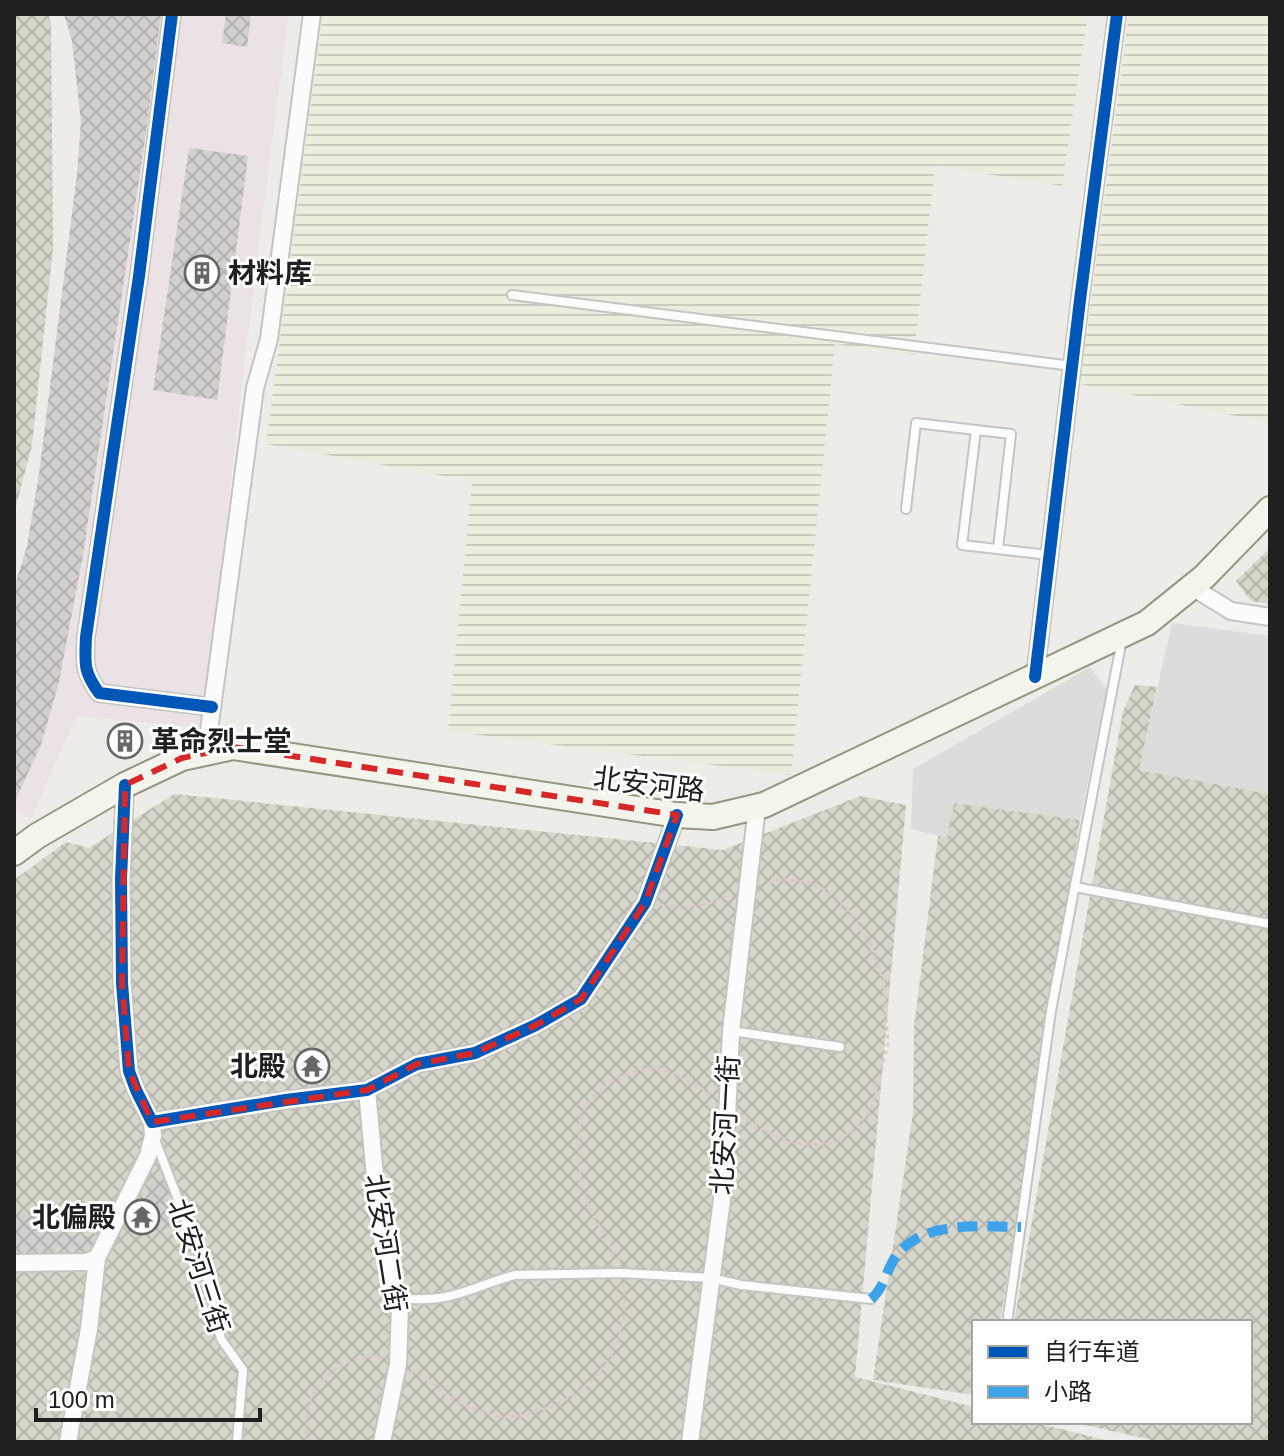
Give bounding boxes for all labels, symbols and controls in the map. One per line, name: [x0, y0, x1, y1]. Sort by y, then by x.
building icon: 材料库: [183, 254, 221, 292]
place label: 材料库: [228, 258, 312, 289]
building icon: 革命烈士堂: [106, 722, 144, 760]
place label: 革命烈士堂: [151, 726, 291, 757]
street label: 北安河路: [591, 762, 706, 807]
temple icon: 北殿: [293, 1047, 331, 1085]
place label: 北殿: [230, 1051, 286, 1082]
street label: 北安河一街: [706, 1054, 745, 1196]
street label: 北安河二街: [359, 1172, 412, 1315]
street label: 北安河三街: [162, 1195, 235, 1338]
temple icon: 北偏殿: [123, 1198, 161, 1236]
place label: 北偏殿: [32, 1202, 116, 1233]
legend: [972, 1320, 1252, 1424]
text: 自行车道: [1044, 1338, 1140, 1365]
scale bar: [36, 1372, 260, 1422]
text: 小路: [1044, 1378, 1092, 1405]
text: 100 m: [48, 1386, 115, 1413]

